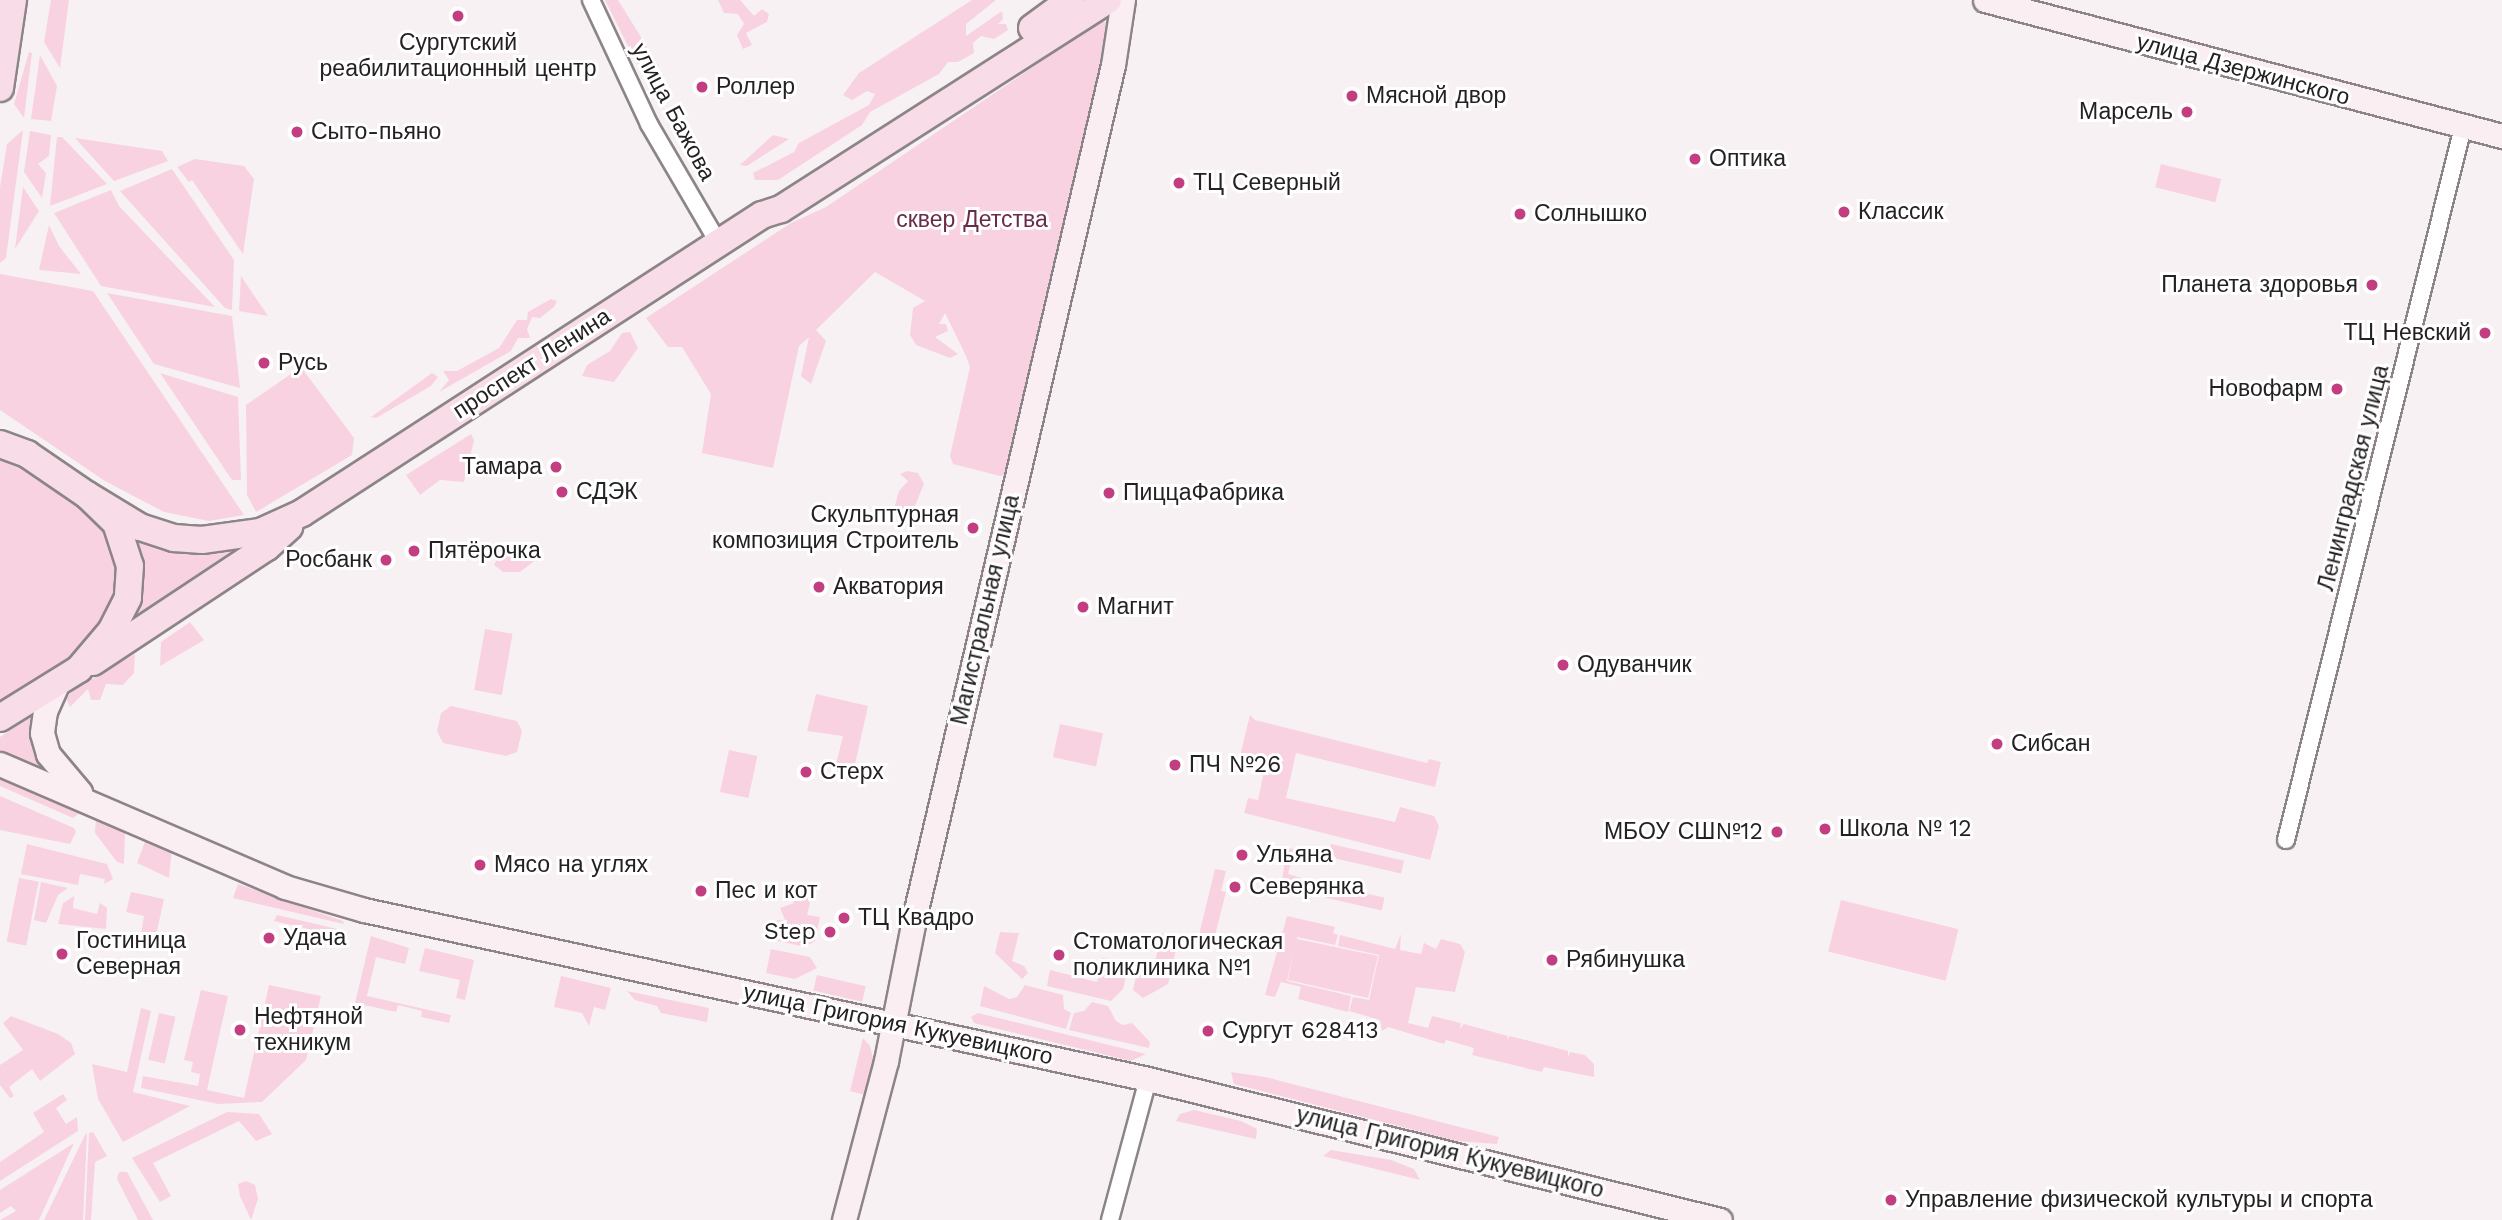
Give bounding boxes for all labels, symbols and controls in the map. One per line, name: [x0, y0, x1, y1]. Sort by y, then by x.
marker: Сургутский реабилитационный центр: [448, 6, 468, 26]
street label: улица Дзержинского: [2133, 28, 2353, 112]
place label: Сургутский реабилитационный центр: [320, 29, 596, 83]
street label: улица Бажова: [625, 38, 721, 186]
place label: Роллер: [716, 73, 795, 101]
marker: Роллер: [694, 79, 710, 95]
place label: Мясной двор: [1366, 82, 1506, 110]
marker: Мясной двор: [1344, 88, 1360, 104]
place label: Марсель: [2079, 98, 2173, 126]
marker: Марсель: [2179, 104, 2195, 120]
place label: Сыто-пьяно: [311, 118, 441, 146]
marker: Сыто-пьяно: [289, 124, 305, 140]
place label: Оптика: [1709, 145, 1786, 173]
marker: Оптика: [1687, 151, 1703, 167]
place label: ТЦ Северный: [1193, 169, 1341, 197]
marker: ТЦ Северный: [1171, 175, 1187, 191]
place label: Классик: [1858, 198, 1944, 226]
place label: Солнышко: [1534, 200, 1647, 228]
marker: Классик: [1836, 204, 1852, 220]
park label: сквер Детства: [896, 206, 1048, 234]
marker: Солнышко: [1512, 206, 1528, 222]
place label: Планета здоровья: [2161, 271, 2358, 299]
marker: Планета здоровья: [2364, 277, 2380, 293]
street label: проспект Ленина: [448, 303, 616, 425]
place label: ТЦ Невский: [2343, 319, 2471, 347]
marker: ТЦ Невский: [2477, 325, 2493, 341]
place label: Русь: [278, 349, 328, 377]
marker: Русь: [256, 355, 272, 371]
street label: Ленинградская улица: [2313, 362, 2395, 594]
place label: Новофарм: [2209, 375, 2323, 403]
marker: Новофарм: [2329, 381, 2345, 397]
place label: Тамара: [462, 453, 542, 481]
marker: Тамара: [548, 459, 564, 475]
place label: СДЭК: [576, 478, 638, 506]
place label: ПиццаФабрика: [1123, 479, 1284, 507]
marker: СДЭК: [554, 484, 570, 500]
marker: ПиццаФабрика: [1101, 485, 1117, 501]
street label: Магистральная улица: [946, 492, 1026, 728]
place label: Скульптурная композиция Строитель: [712, 501, 959, 555]
marker: Скульптурная композиция Строитель: [965, 520, 981, 536]
place label: Пятёрочка: [428, 537, 541, 565]
marker: Пятёрочка: [406, 543, 422, 559]
place label: Росбанк: [285, 546, 372, 574]
marker: Росбанк: [378, 552, 394, 568]
place label: Акватория: [833, 573, 944, 601]
marker: Акватория: [811, 579, 827, 595]
place label: Магнит: [1097, 593, 1174, 621]
marker: Магнит: [1075, 599, 1091, 615]
place label: Одуванчик: [1577, 651, 1692, 679]
marker: Одуванчик: [1555, 657, 1571, 673]
place label: Сибсан: [2011, 730, 2090, 758]
marker: Сибсан: [1989, 736, 2005, 752]
place label: ПЧ №26: [1189, 751, 1281, 779]
marker: ПЧ №26: [1167, 757, 1183, 773]
place label: Стерх: [820, 758, 884, 786]
marker: Стерх: [798, 764, 814, 780]
place label: Школа № 12: [1839, 815, 1972, 843]
place label: МБОУ СШ№12: [1604, 818, 1763, 846]
marker: Школа № 12: [1817, 821, 1833, 837]
marker: МБОУ СШ№12: [1769, 824, 1785, 840]
place label: Ульяна: [1256, 841, 1332, 869]
marker: Ульяна: [1234, 847, 1250, 863]
place label: Мясо на углях: [494, 851, 648, 879]
marker: Мясо на углях: [472, 857, 488, 873]
place label: Северянка: [1249, 873, 1364, 901]
place label: Пес и кот: [715, 877, 817, 905]
marker: Северянка: [1227, 879, 1243, 895]
marker: Пес и кот: [693, 883, 709, 899]
place label: ТЦ Квадро: [858, 904, 974, 932]
marker: ТЦ Квадро: [836, 910, 852, 926]
place label: Step: [764, 918, 816, 946]
place label: Удача: [283, 924, 346, 952]
marker: Step: [822, 924, 838, 940]
place label: Гостиница Северная: [76, 927, 186, 981]
place label: Стоматологическая поликлиника №1: [1073, 928, 1283, 982]
marker: Удача: [261, 930, 277, 946]
marker: Гостиница Северная: [54, 946, 70, 962]
place label: Рябинушка: [1566, 946, 1685, 974]
marker: Стоматологическая поликлиника №1: [1051, 947, 1067, 963]
marker: Рябинушка: [1544, 952, 1560, 968]
street label: улица Григория Кукуевицкого: [741, 979, 1055, 1071]
place label: Нефтяной техникум: [254, 1003, 363, 1057]
place label: Сургут 628413: [1222, 1017, 1379, 1045]
marker: Нефтяной техникум: [232, 1022, 248, 1038]
marker: Сургут 628413: [1200, 1023, 1216, 1039]
street label: улица Григория Кукуевицкого: [1293, 1101, 1607, 1205]
place label: Управление физической культуры и спорта: [1905, 1186, 2373, 1214]
marker: Управление физической культуры и спорта: [1883, 1192, 1899, 1208]

